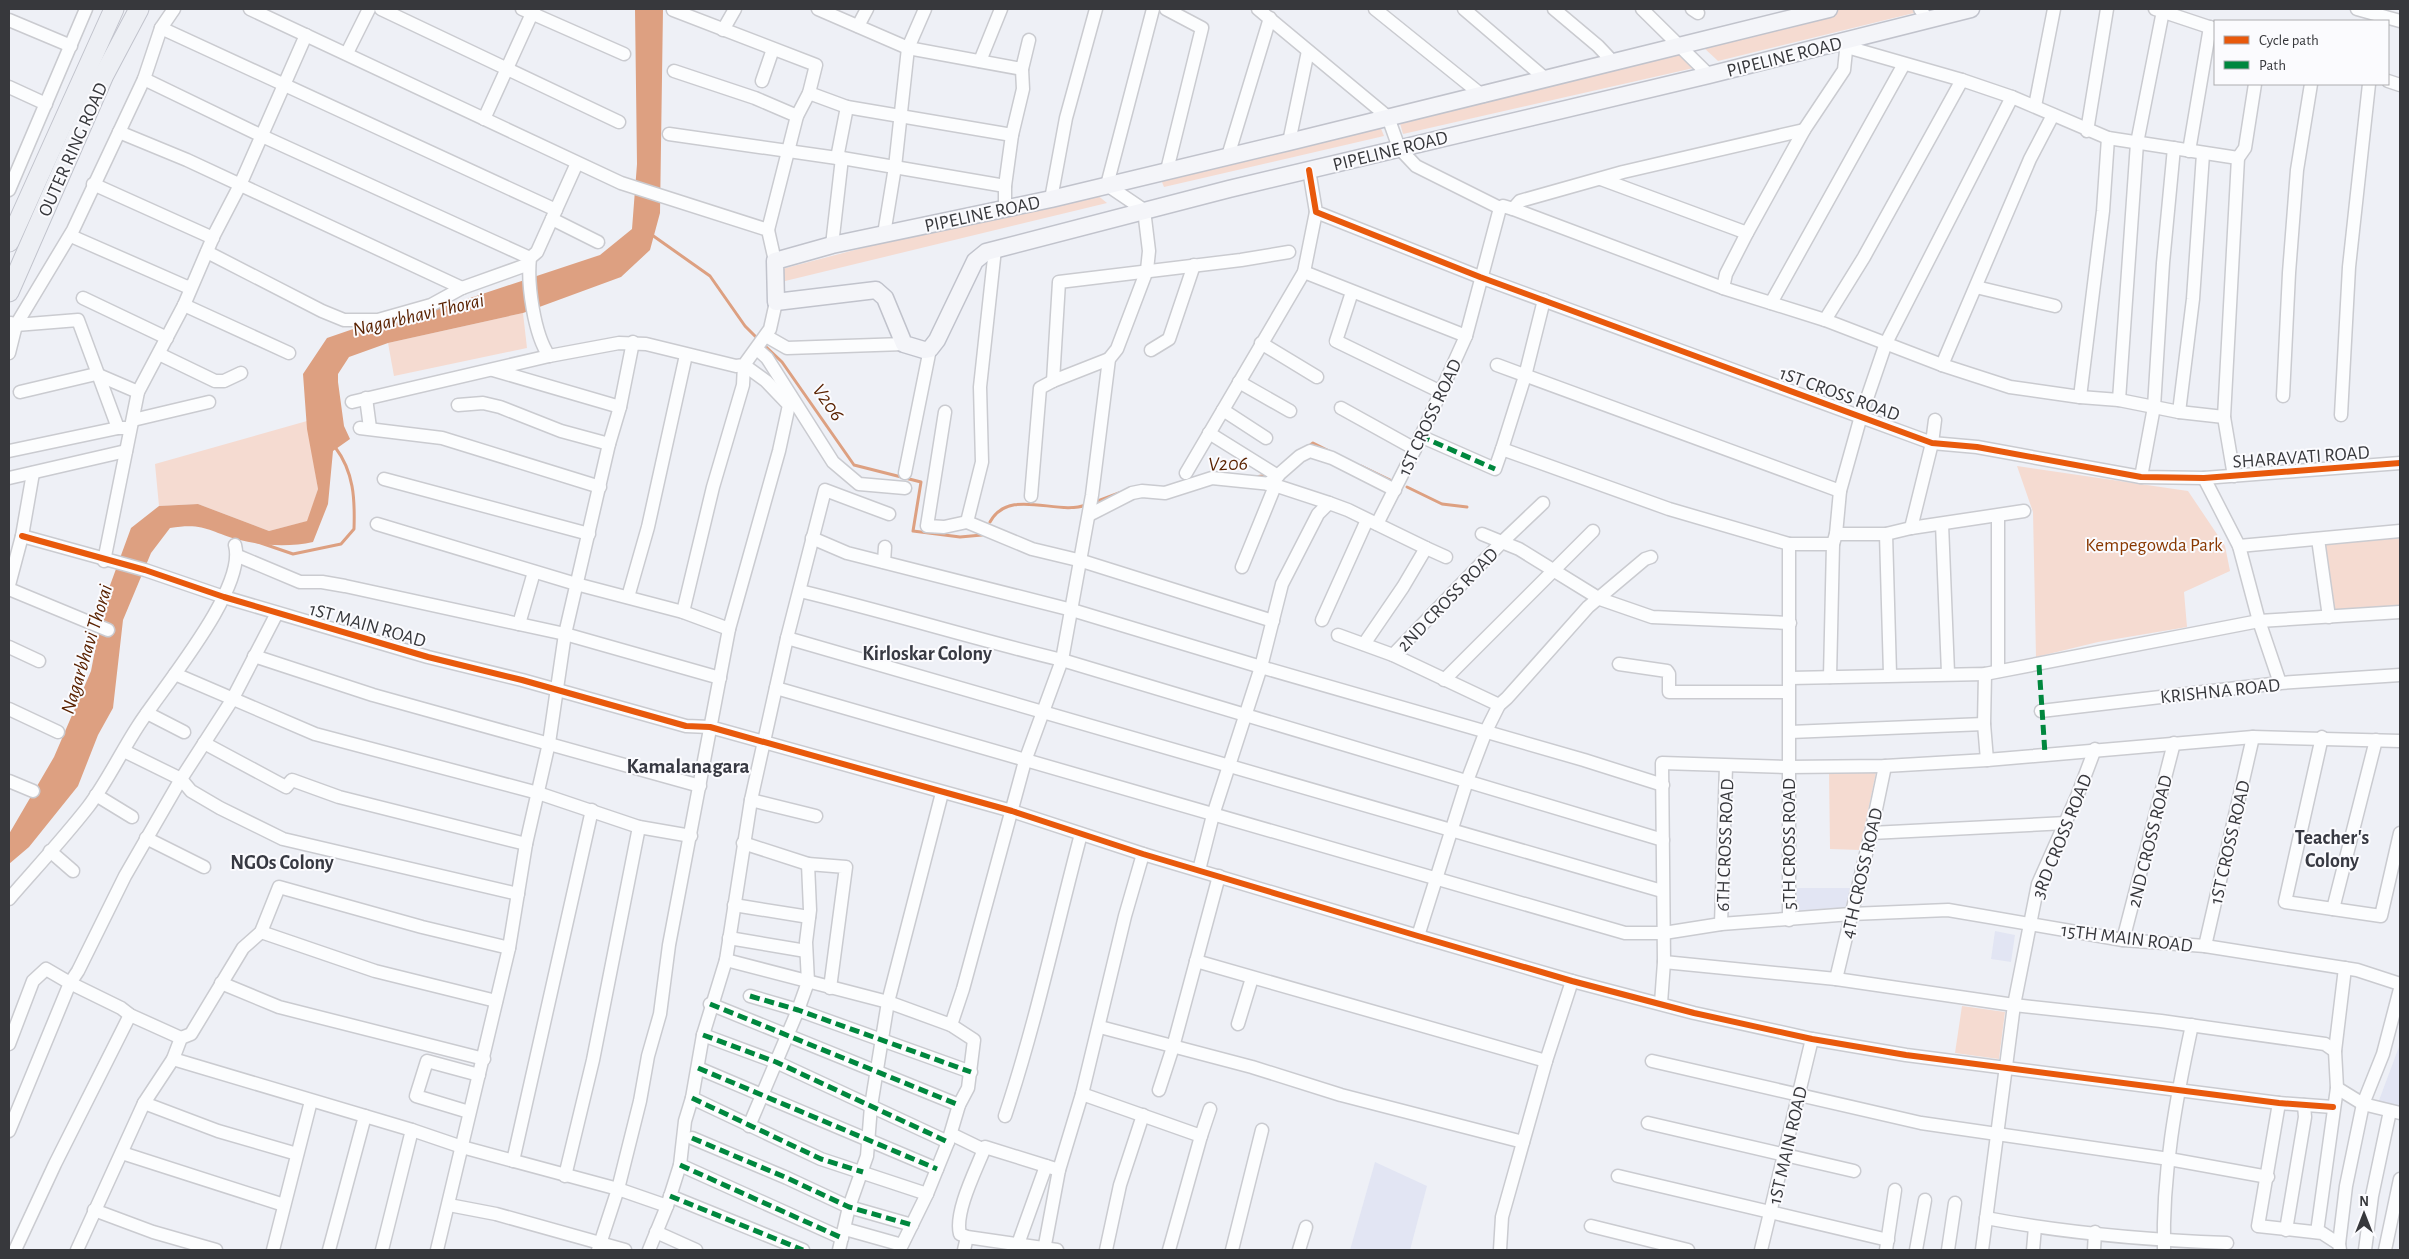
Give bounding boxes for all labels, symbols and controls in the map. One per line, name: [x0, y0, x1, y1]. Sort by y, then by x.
legend: [2214, 20, 2389, 85]
text: Cycle path: [2259, 33, 2319, 48]
street label: PIPELINE ROAD: [1725, 34, 1844, 81]
text: Path: [2259, 58, 2286, 73]
street label: OUTER RING ROAD: [35, 80, 111, 219]
street label: PIPELINE ROAD: [1331, 128, 1450, 175]
street label: PIPELINE ROAD: [923, 193, 1042, 236]
water label: Nagarbhavi Thorai: [351, 290, 486, 340]
street label: 1ST CROSS ROAD: [1395, 356, 1466, 479]
street label: 1ST CROSS ROAD: [1777, 364, 1902, 425]
water label: V206: [809, 381, 848, 425]
street label: SHARAVATI ROAD: [2232, 443, 2370, 472]
water label: V206: [1208, 453, 1248, 475]
park label: Kempegowda Park: [2085, 536, 2223, 555]
street label: 2ND CROSS ROAD: [1394, 545, 1502, 655]
water label: Nagarbhavi Thorai: [58, 582, 116, 716]
street label: 1ST MAIN ROAD: [307, 600, 428, 651]
district label: Kirloskar Colony: [862, 644, 992, 664]
street label: KRISHNA ROAD: [2159, 676, 2281, 707]
district label: Kamalanagara: [626, 756, 750, 777]
street label: 3RD CROSS ROAD: [2029, 772, 2096, 902]
street label: 2ND CROSS ROAD: [2125, 773, 2176, 910]
street label: 6TH CROSS ROAD: [1714, 778, 1737, 912]
street label: 5TH CROSS ROAD: [1780, 778, 1799, 910]
street label: 1ST CROSS ROAD: [2207, 779, 2254, 906]
street label: 4TH CROSS ROAD: [1838, 806, 1887, 940]
district label: Teacher's Colony: [2295, 828, 2370, 871]
district label: NGOs Colony: [230, 853, 334, 873]
street label: 15TH MAIN ROAD: [2060, 921, 2194, 956]
street label: 1ST MAIN ROAD: [1766, 1085, 1811, 1206]
north arrow: [2339, 1189, 2389, 1239]
text: N: [2359, 1195, 2369, 1209]

